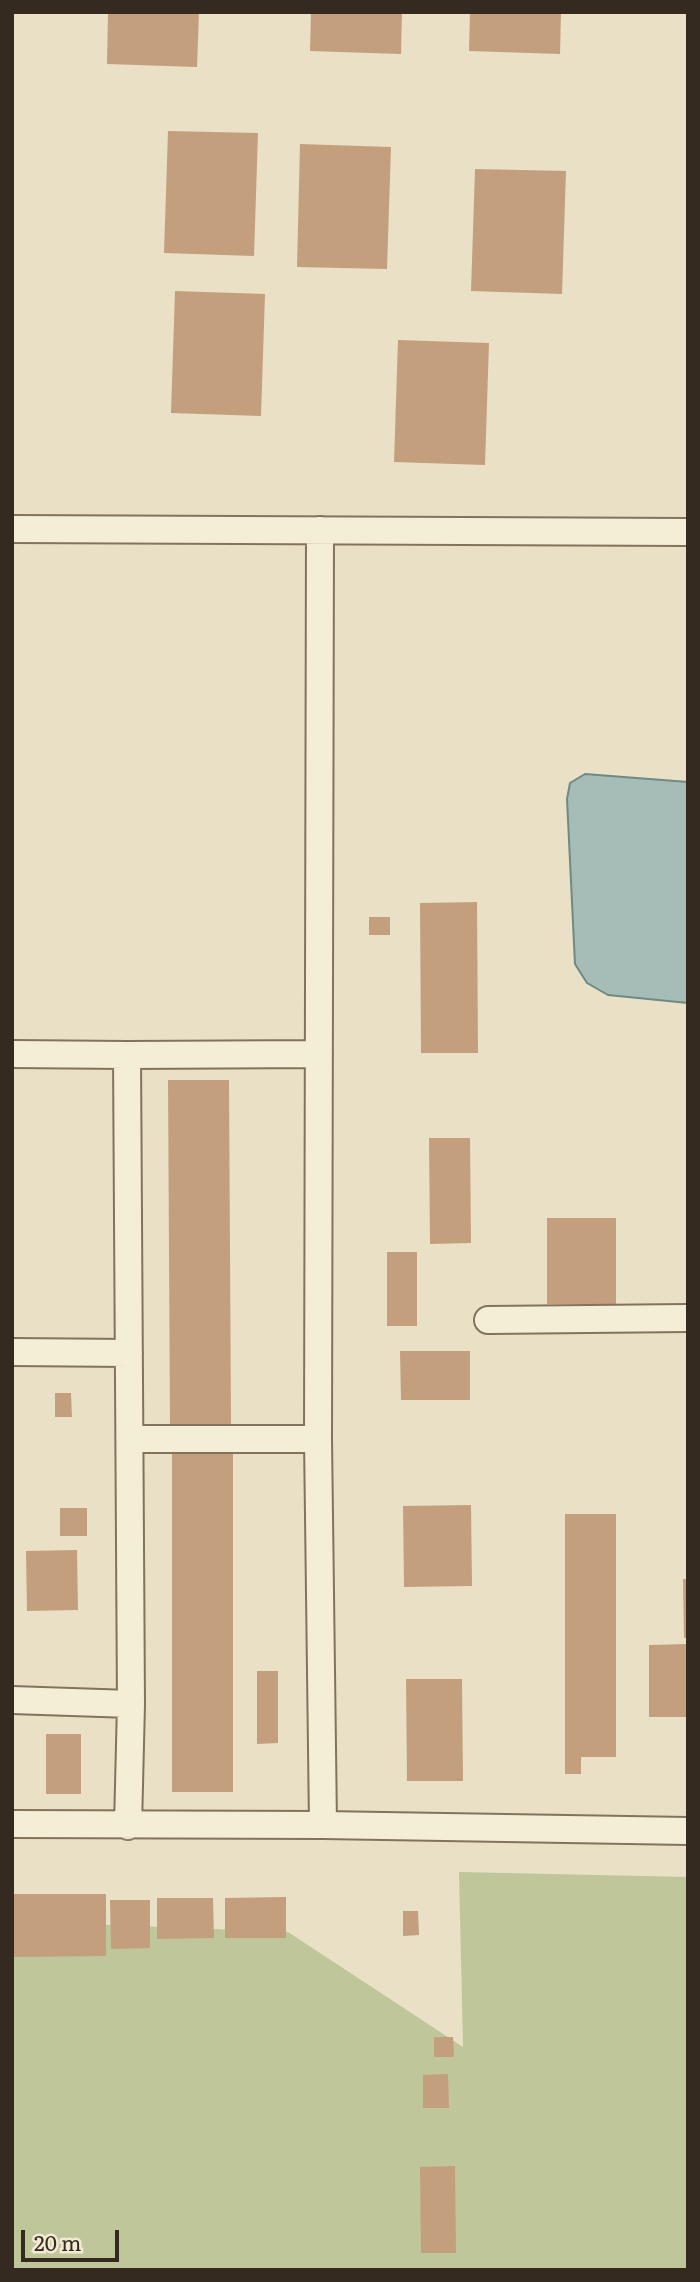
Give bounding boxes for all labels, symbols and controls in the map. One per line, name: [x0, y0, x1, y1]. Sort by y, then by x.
scale bar: [24, 2216, 122, 2260]
text: 20 m: [34, 2226, 81, 2257]

